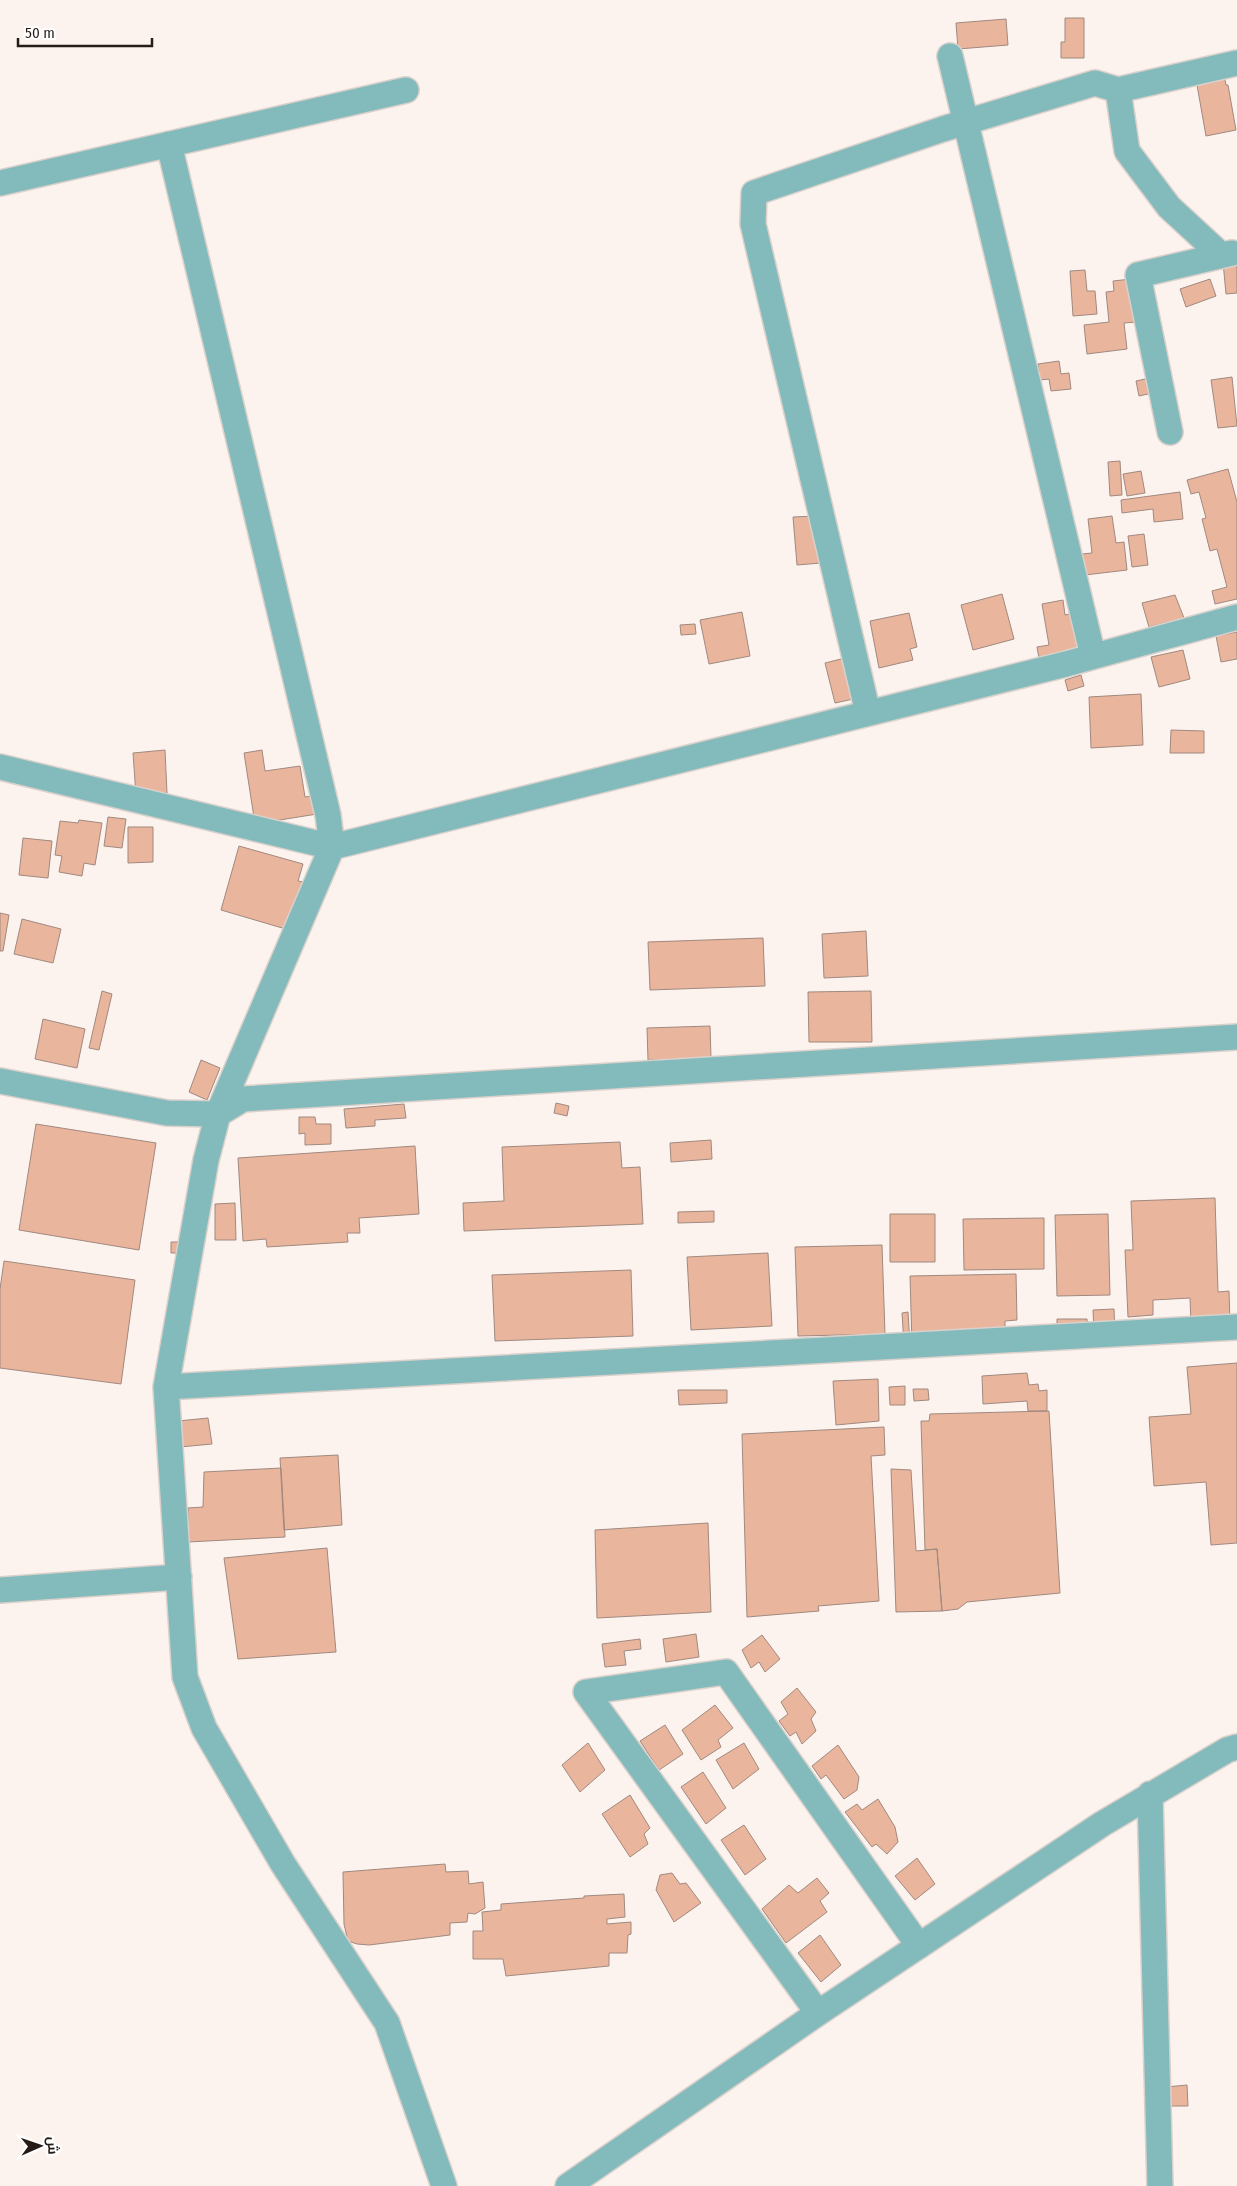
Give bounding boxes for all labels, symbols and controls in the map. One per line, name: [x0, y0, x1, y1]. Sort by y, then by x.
scale bar: [18, 15, 151, 47]
text: 50 m: [25, 24, 55, 42]
north arrow: [15, 2121, 65, 2171]
text: ش: [44, 2136, 61, 2155]

